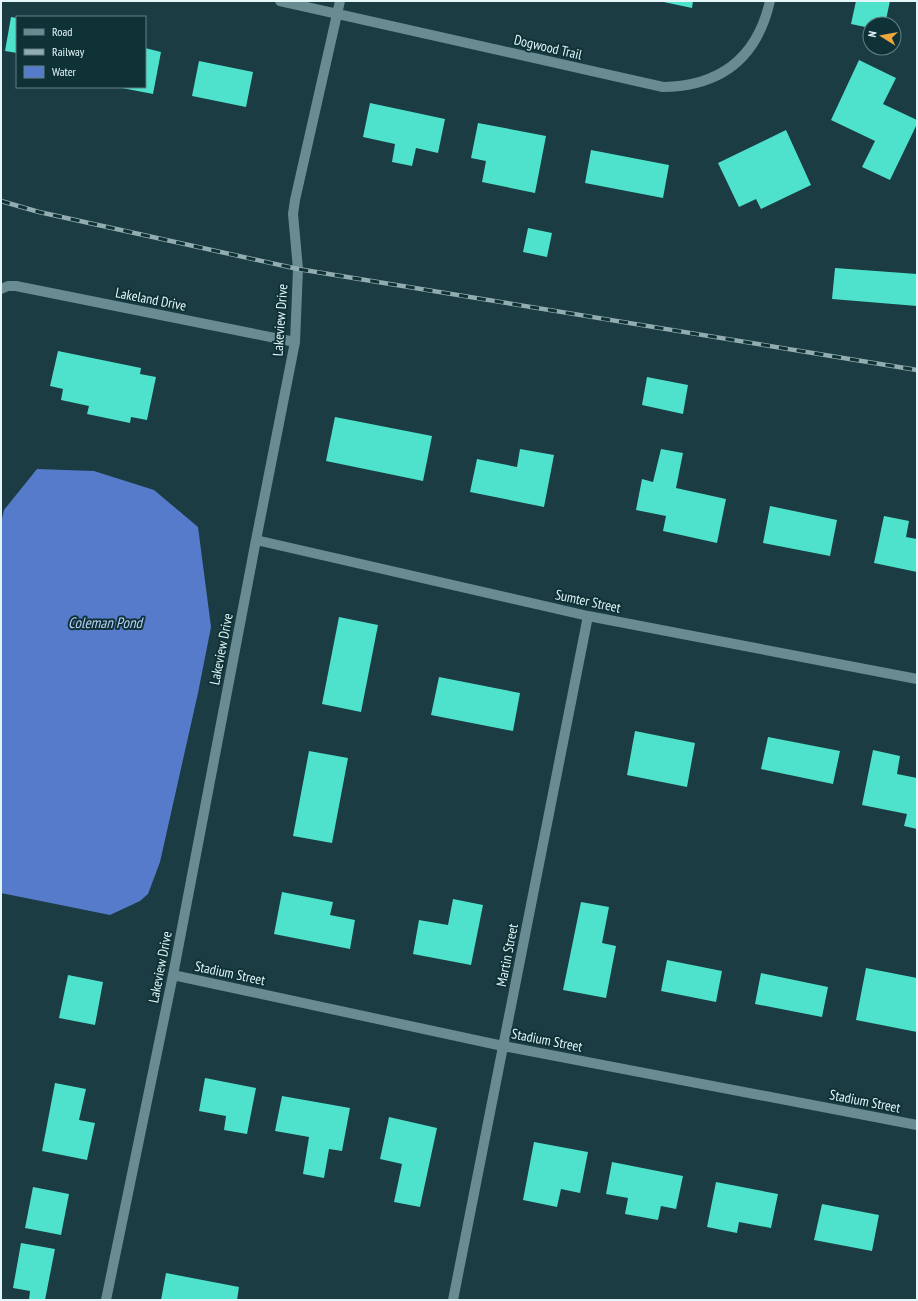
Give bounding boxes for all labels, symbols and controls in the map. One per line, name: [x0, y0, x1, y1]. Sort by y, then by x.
legend: [16, 16, 146, 88]
north arrow: [862, 16, 902, 56]
text: Road: [52, 24, 72, 39]
street label: Dogwood Trail: [512, 30, 584, 64]
text: N: [865, 30, 880, 38]
text: Railway: [52, 44, 85, 59]
text: Water: [52, 64, 77, 79]
street label: Lakeland Drive: [114, 283, 188, 315]
street label: Lakeview Drive: [268, 283, 292, 357]
street label: Sumter Street: [554, 585, 623, 617]
street label: Lakeview Drive: [205, 611, 237, 686]
water label: Coleman Pond: [68, 613, 145, 632]
street label: Martin Street: [492, 922, 522, 988]
street label: Lakeview Drive: [144, 929, 176, 1004]
street label: Stadium Street: [193, 957, 267, 989]
street label: Stadium Street: [510, 1024, 584, 1056]
street label: Stadium Street: [828, 1085, 902, 1117]

